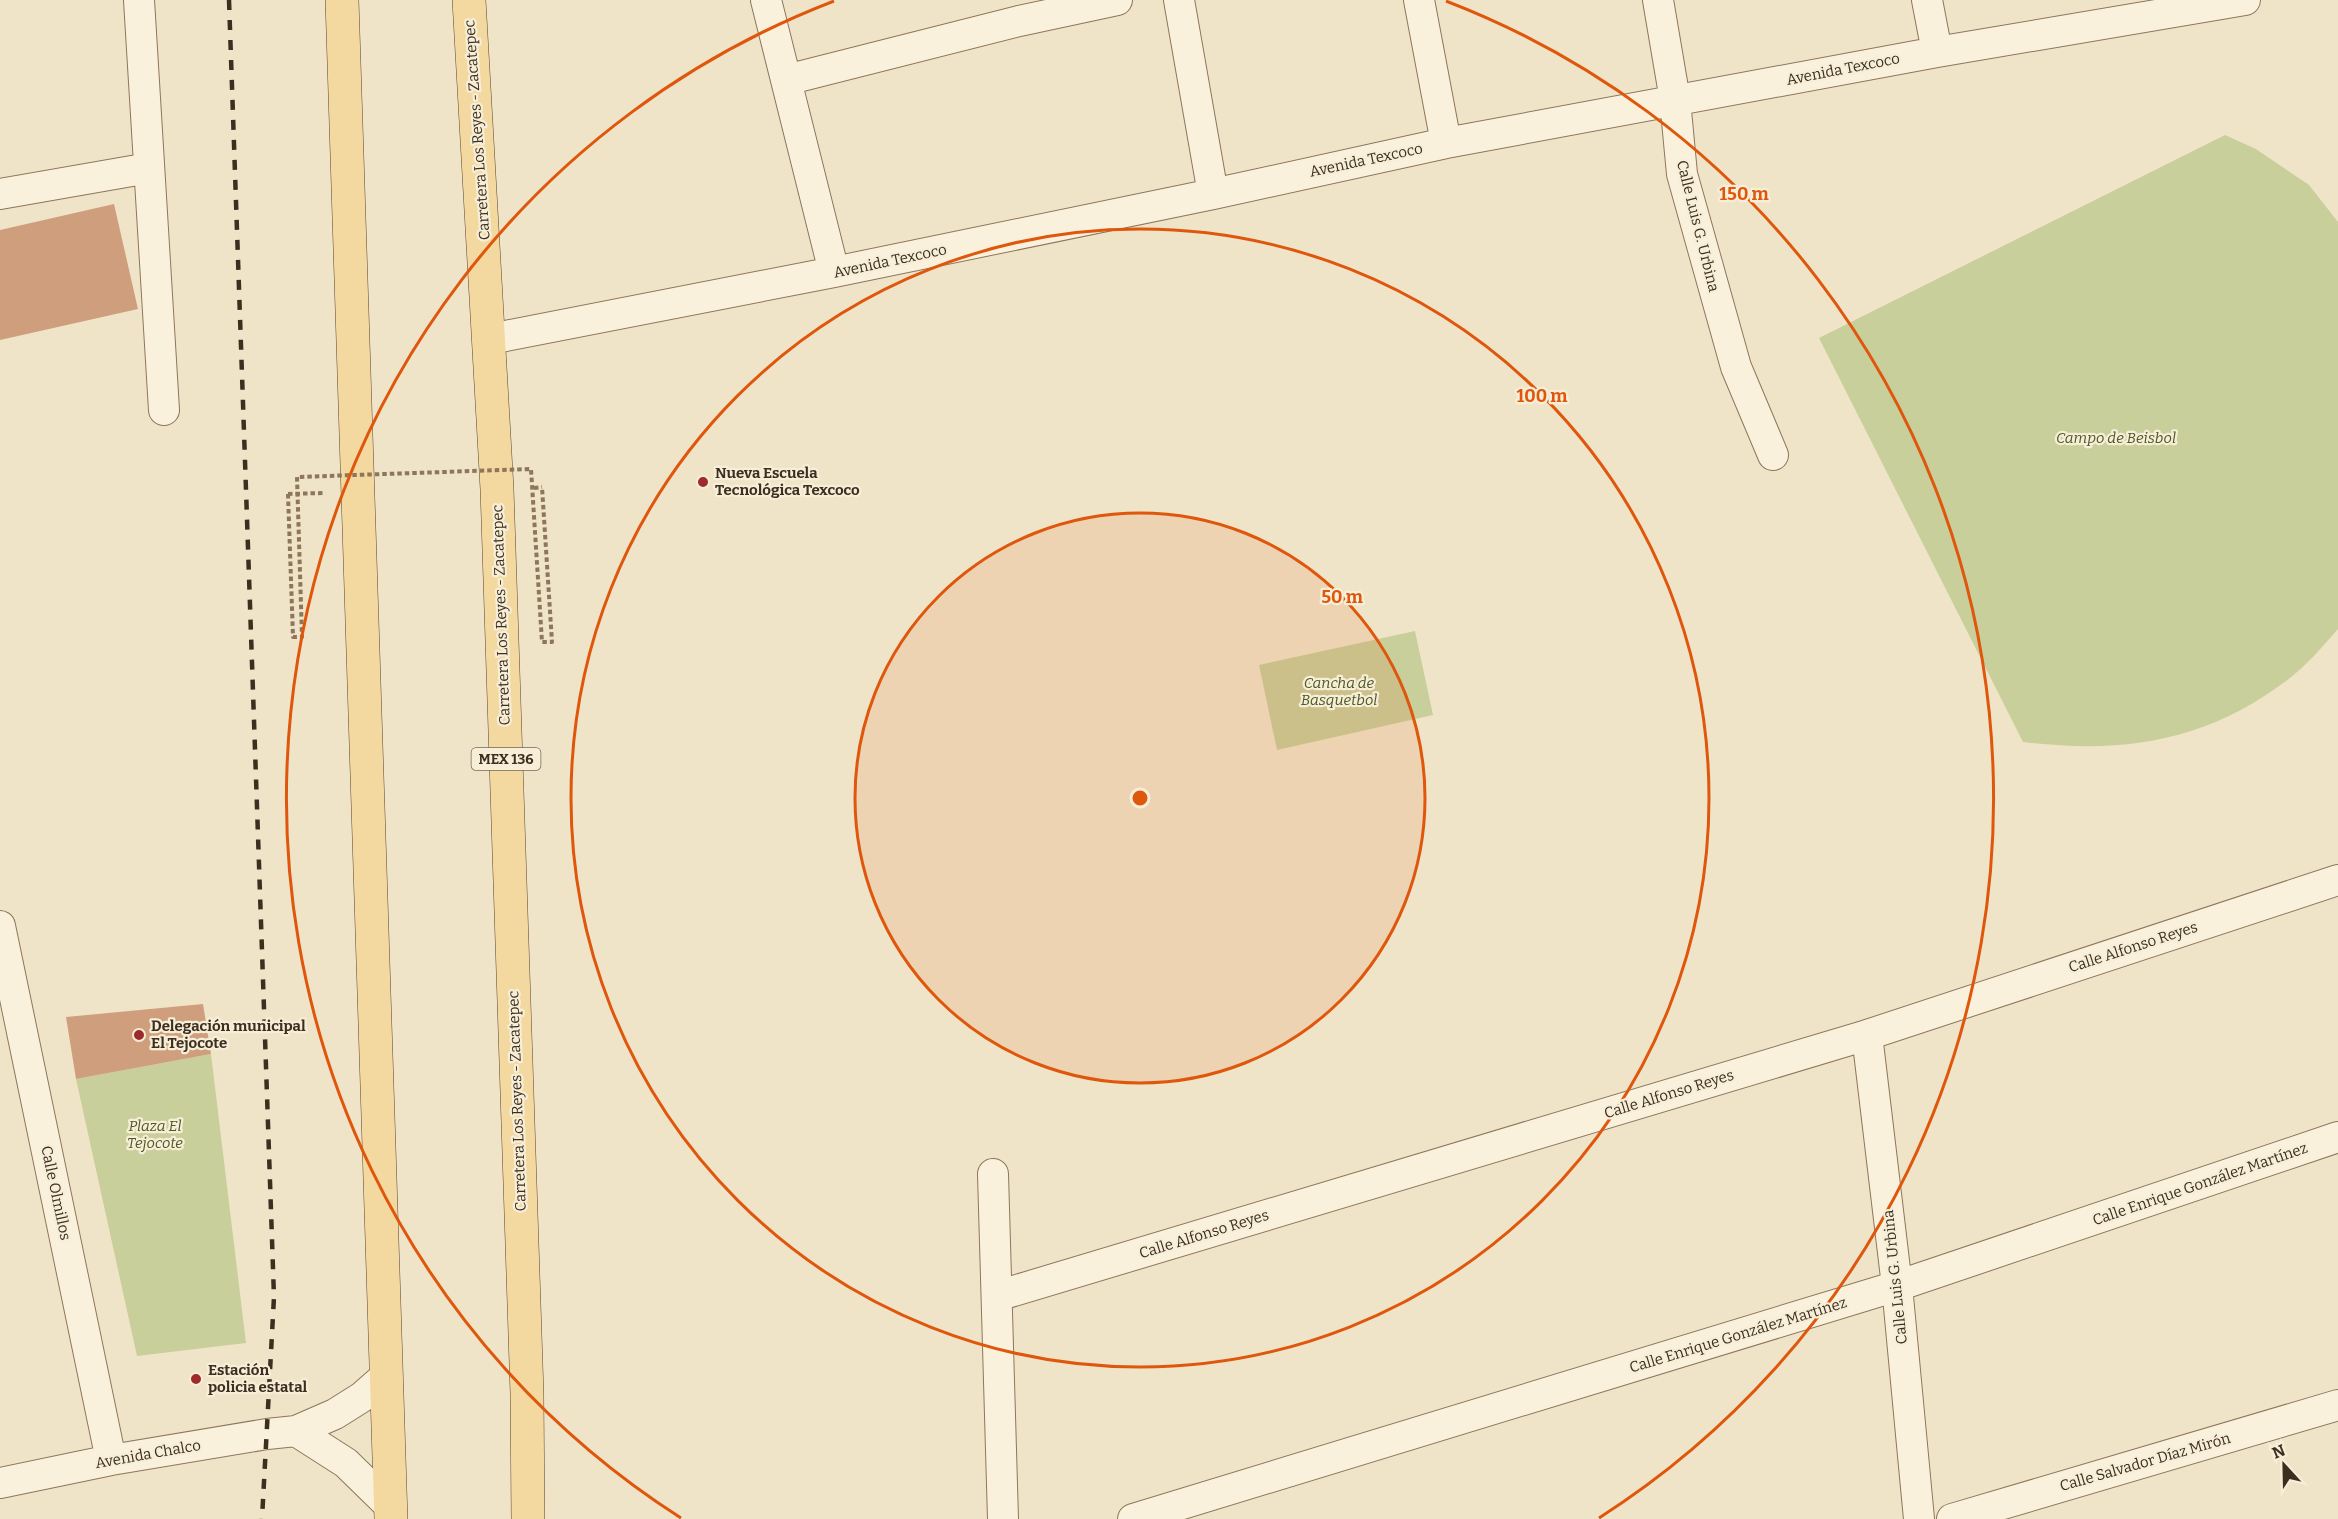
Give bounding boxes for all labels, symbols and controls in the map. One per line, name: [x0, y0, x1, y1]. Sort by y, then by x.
street label: Carretera Los Reyes - Zacatepec: [460, 19, 494, 241]
street label: Avenida Texcoco: [1785, 49, 1901, 89]
street label: Avenida Texcoco: [1308, 139, 1424, 181]
street label: Calle Luis G. Urbina: [1673, 158, 1723, 294]
text: 150 m: [1719, 183, 1769, 205]
street label: Avenida Texcoco: [832, 240, 948, 282]
text: 100 m: [1516, 385, 1568, 407]
park label: Campo de Beisbol: [2056, 429, 2176, 447]
place label: Nueva Escuela Tecnológica Texcoco: [715, 464, 860, 499]
marker: Nueva Escuela Tecnológica Texcoco: [696, 475, 710, 489]
street label: Carretera Los Reyes - Zacatepec: [488, 504, 514, 726]
text: 50 m: [1321, 586, 1363, 608]
park label: Cancha de Basquetbol: [1301, 674, 1377, 709]
road number: MEX 136: [472, 748, 540, 770]
centre of rings: [1130, 788, 1150, 808]
street label: Calle Alfonso Reyes: [2066, 918, 2200, 976]
street label: Carretera Los Reyes - Zacatepec: [504, 990, 530, 1212]
place label: Delegación municipal El Tejocote: [151, 1017, 306, 1052]
marker: Delegación municipal El Tejocote: [132, 1028, 146, 1042]
street label: Calle Alfonso Reyes: [1602, 1066, 1736, 1122]
park label: Plaza El Tejocote: [127, 1117, 183, 1152]
street label: Calle Enrique González Martínez: [2090, 1139, 2310, 1229]
street label: Calle Olmillos: [37, 1144, 75, 1242]
street label: Calle Alfonso Reyes: [1137, 1206, 1271, 1262]
street label: Calle Luis G. Urbina: [1879, 1209, 1911, 1345]
street label: Calle Enrique González Martínez: [1627, 1293, 1849, 1377]
place label: Estación policia estatal: [208, 1361, 308, 1396]
marker: Estación policia estatal: [189, 1372, 203, 1386]
street label: Calle Salvador Díaz Mirón: [2058, 1429, 2233, 1495]
north arrow: [2254, 1435, 2314, 1495]
street label: Avenida Chalco: [94, 1436, 202, 1472]
text: N: [2269, 1440, 2288, 1463]

